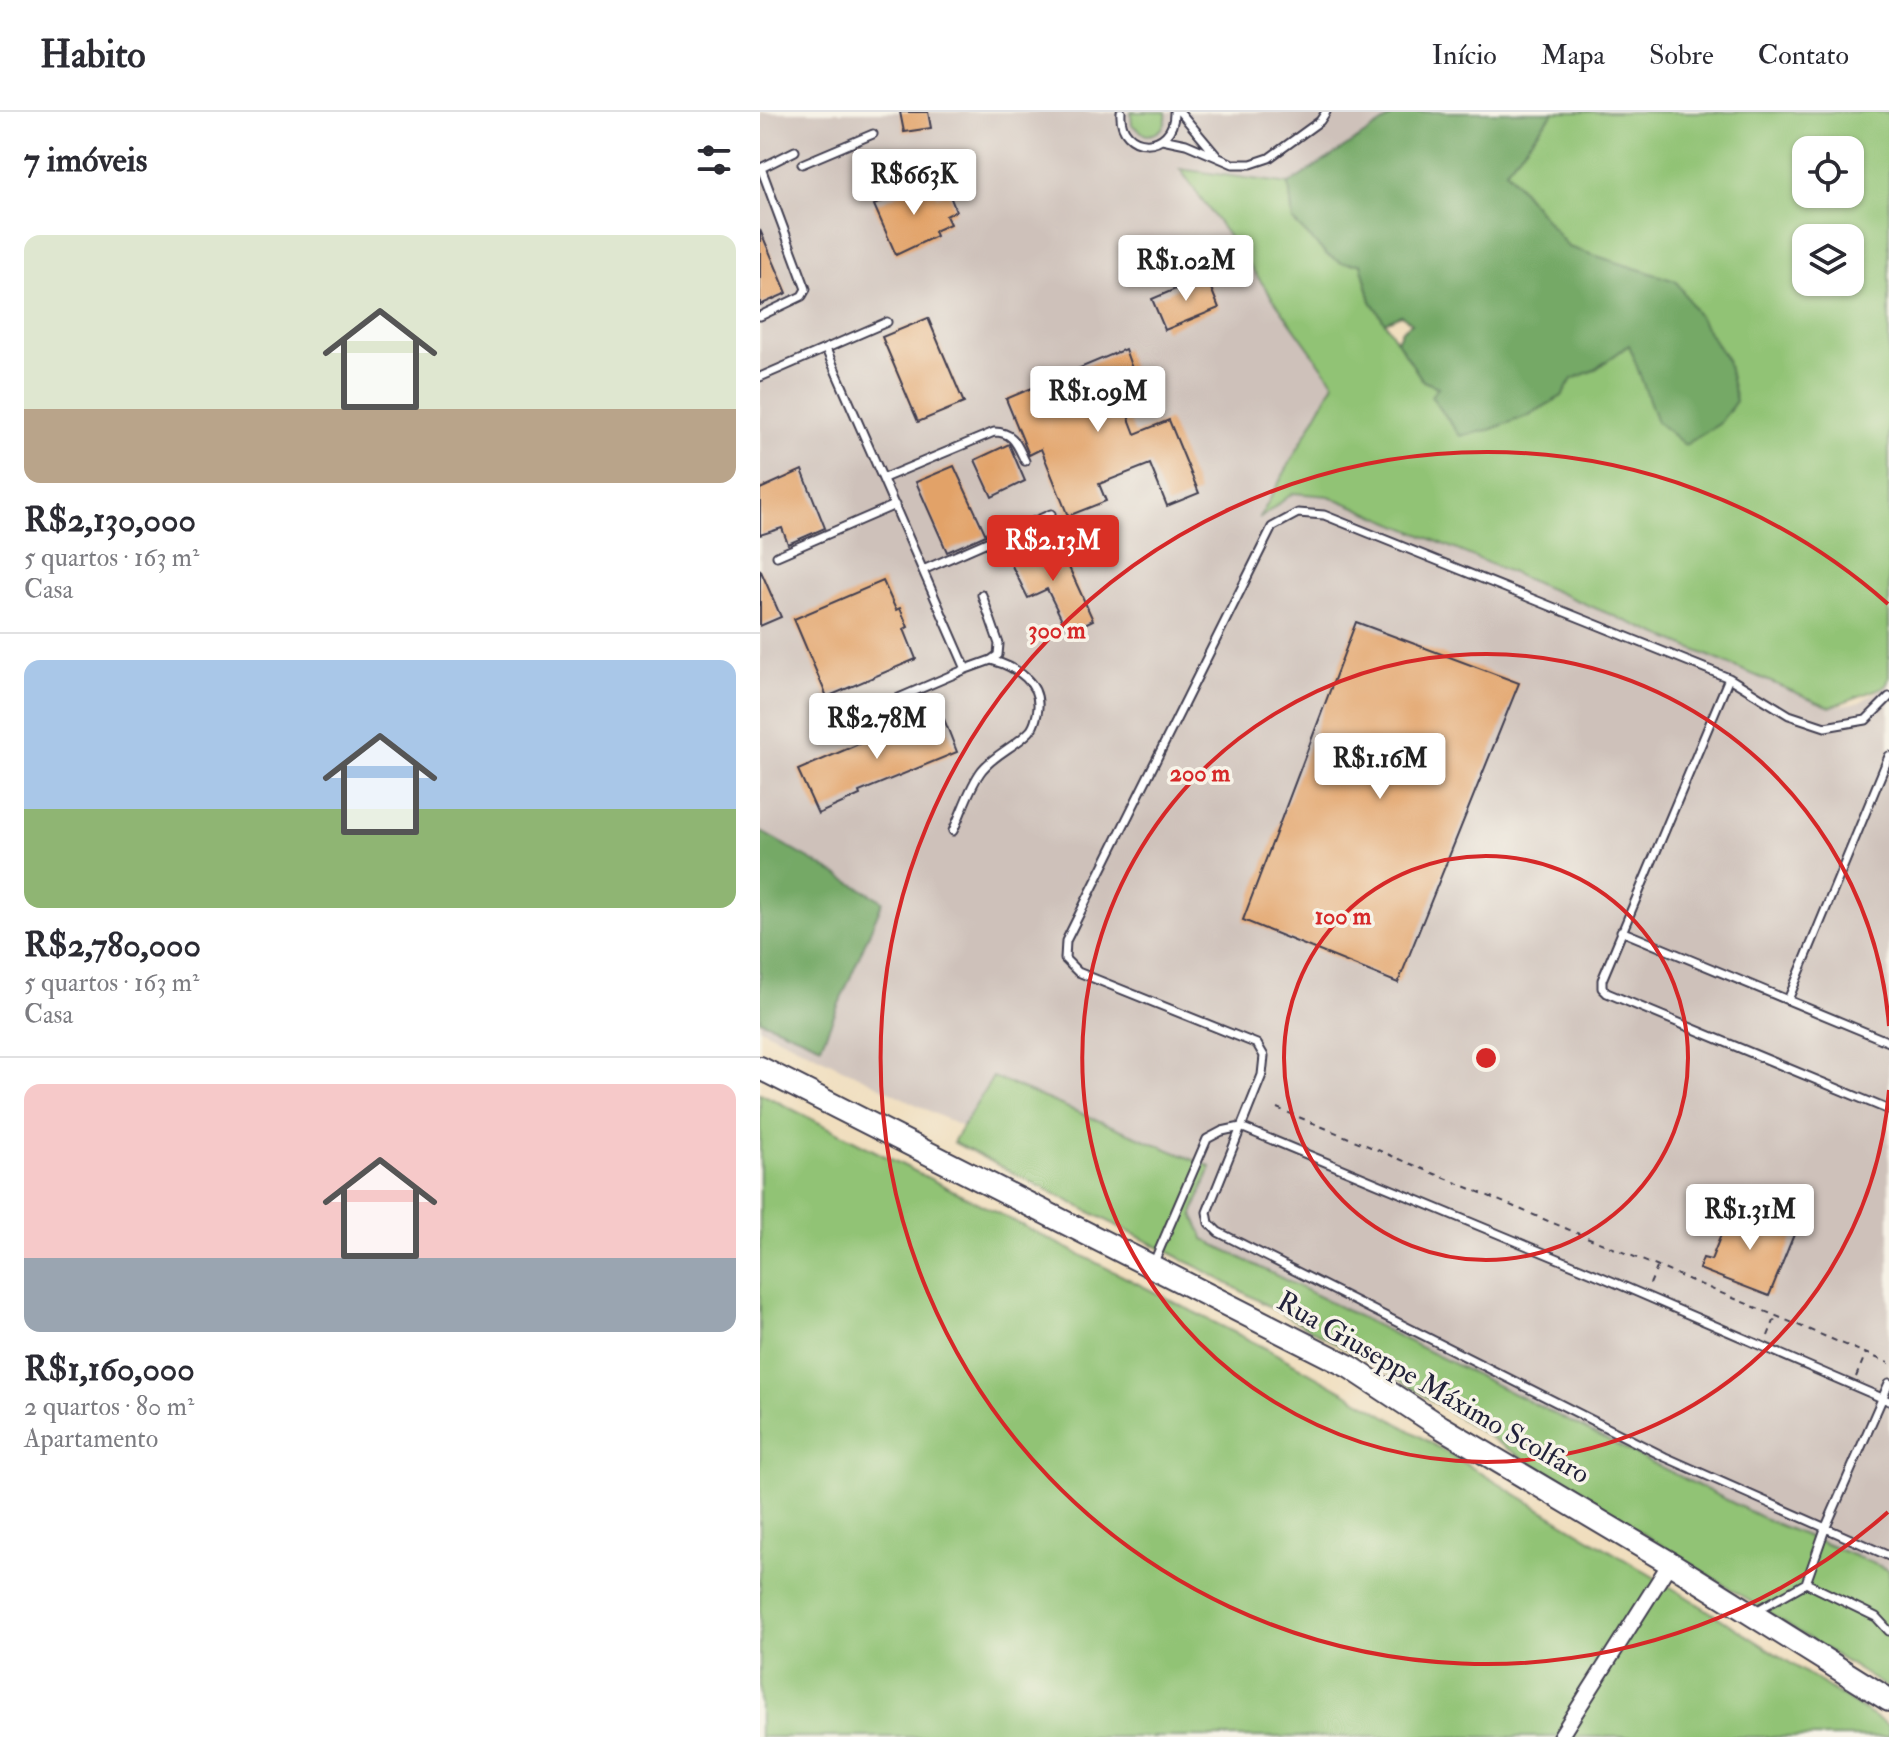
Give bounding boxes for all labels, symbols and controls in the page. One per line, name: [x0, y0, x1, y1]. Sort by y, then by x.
text: Habito: [40, 31, 146, 79]
text: Início: [1432, 38, 1497, 73]
text: Mapa: [1541, 38, 1605, 73]
text: Sobre: [1649, 38, 1714, 73]
text: Contato: [1758, 38, 1849, 73]
map controls: [1792, 136, 1864, 296]
button: locate: [1792, 136, 1864, 208]
icon: filters: [692, 138, 736, 182]
text: 7 imóveis: [24, 139, 147, 182]
pin: R$663K: [849, 149, 979, 217]
text: R$663K: [870, 159, 958, 191]
button: layers: [1792, 224, 1864, 296]
pin: R$1.02M: [1112, 235, 1260, 303]
text: R$1.02M: [1136, 245, 1236, 277]
icon: home: [308, 287, 452, 431]
pin: R$1.09M: [1024, 366, 1172, 434]
text: R$1.09M: [1048, 376, 1148, 408]
text: R$2,130,000: [24, 499, 196, 542]
pin: R$2.13M: [979, 515, 1127, 583]
text: R$2.13M: [1005, 525, 1101, 557]
text: 5 quartos · 163 m²: [24, 542, 199, 574]
text: Casa: [24, 574, 73, 606]
text: 300 m: [1028, 615, 1086, 646]
pin: R$2.78M: [803, 693, 951, 761]
text: R$2.78M: [827, 703, 927, 735]
icon: home: [308, 712, 452, 856]
pin: R$1.16M: [1306, 733, 1454, 801]
text: R$1.16M: [1332, 743, 1428, 775]
text: 200 m: [1170, 758, 1231, 789]
text: 100 m: [1315, 901, 1372, 932]
text: R$2,780,000: [24, 924, 201, 967]
text: 5 quartos · 163 m²: [24, 967, 199, 999]
text: Casa: [24, 999, 73, 1031]
centre of rings: [1472, 1044, 1500, 1072]
icon: home: [308, 1136, 452, 1280]
pin: R$1.31M: [1676, 1184, 1824, 1252]
text: R$1.31M: [1704, 1194, 1796, 1226]
street label: Rua Giuseppe Máximo Scolfaro: [1270, 1284, 1596, 1492]
text: R$1,160,000: [24, 1348, 195, 1391]
text: 2 quartos · 80 m²: [24, 1391, 194, 1423]
text: Apartamento: [24, 1423, 158, 1455]

